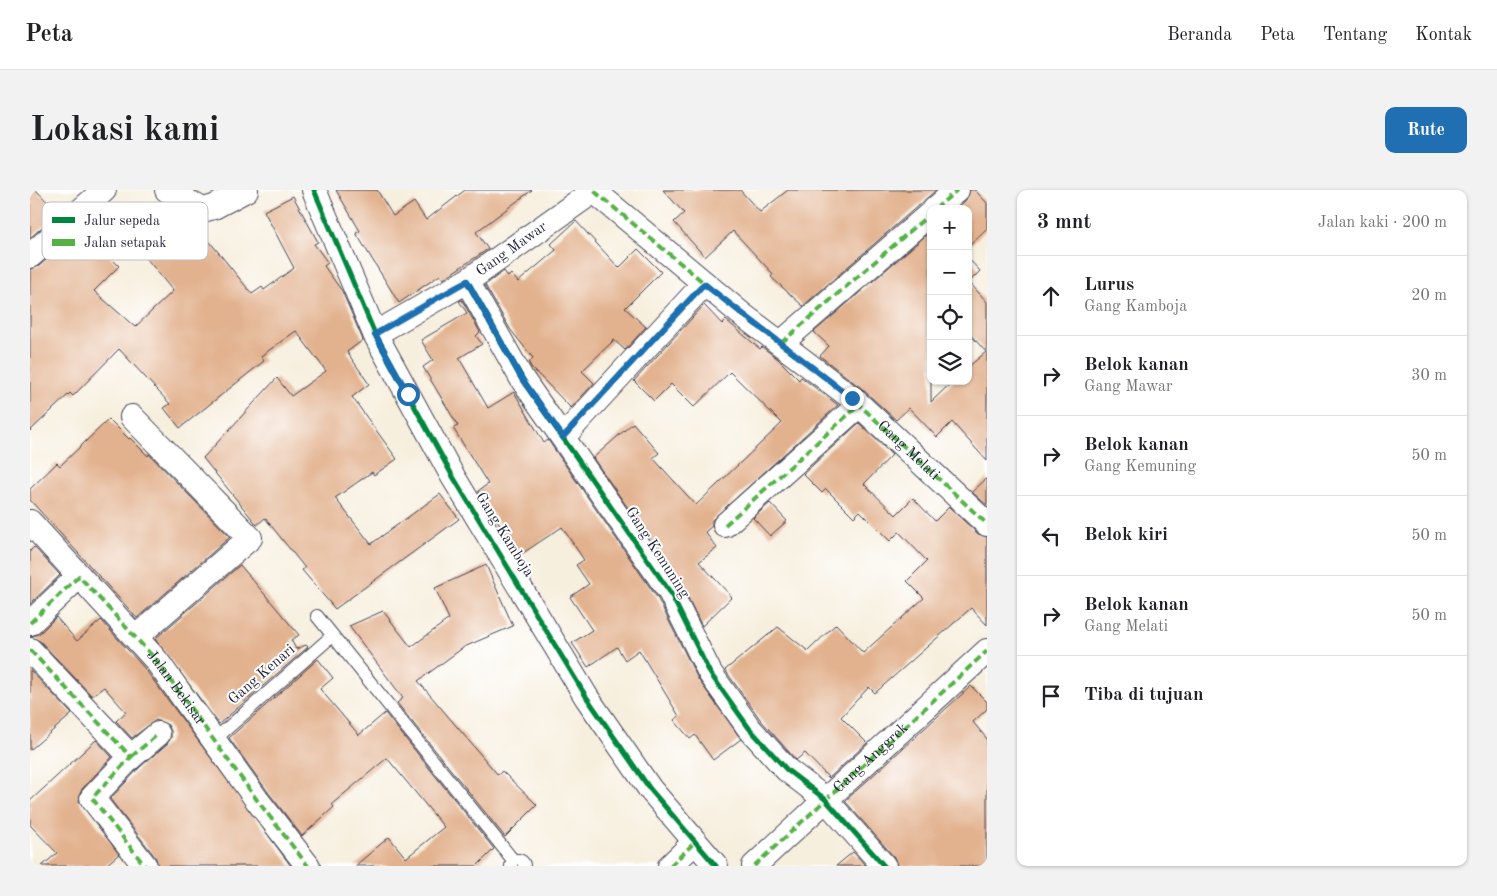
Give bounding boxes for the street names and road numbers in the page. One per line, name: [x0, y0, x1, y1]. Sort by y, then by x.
street label: Gang Mawar: [473, 219, 550, 279]
street label: Gang Melati: [874, 418, 942, 483]
street label: Gang Kamboja: [472, 490, 536, 580]
street label: Gang Kemuning: [622, 505, 692, 601]
street label: Gang Kenari: [226, 642, 298, 708]
street label: Jalan Bekisar: [144, 647, 208, 728]
street label: Gang Anggrek: [831, 720, 911, 796]

